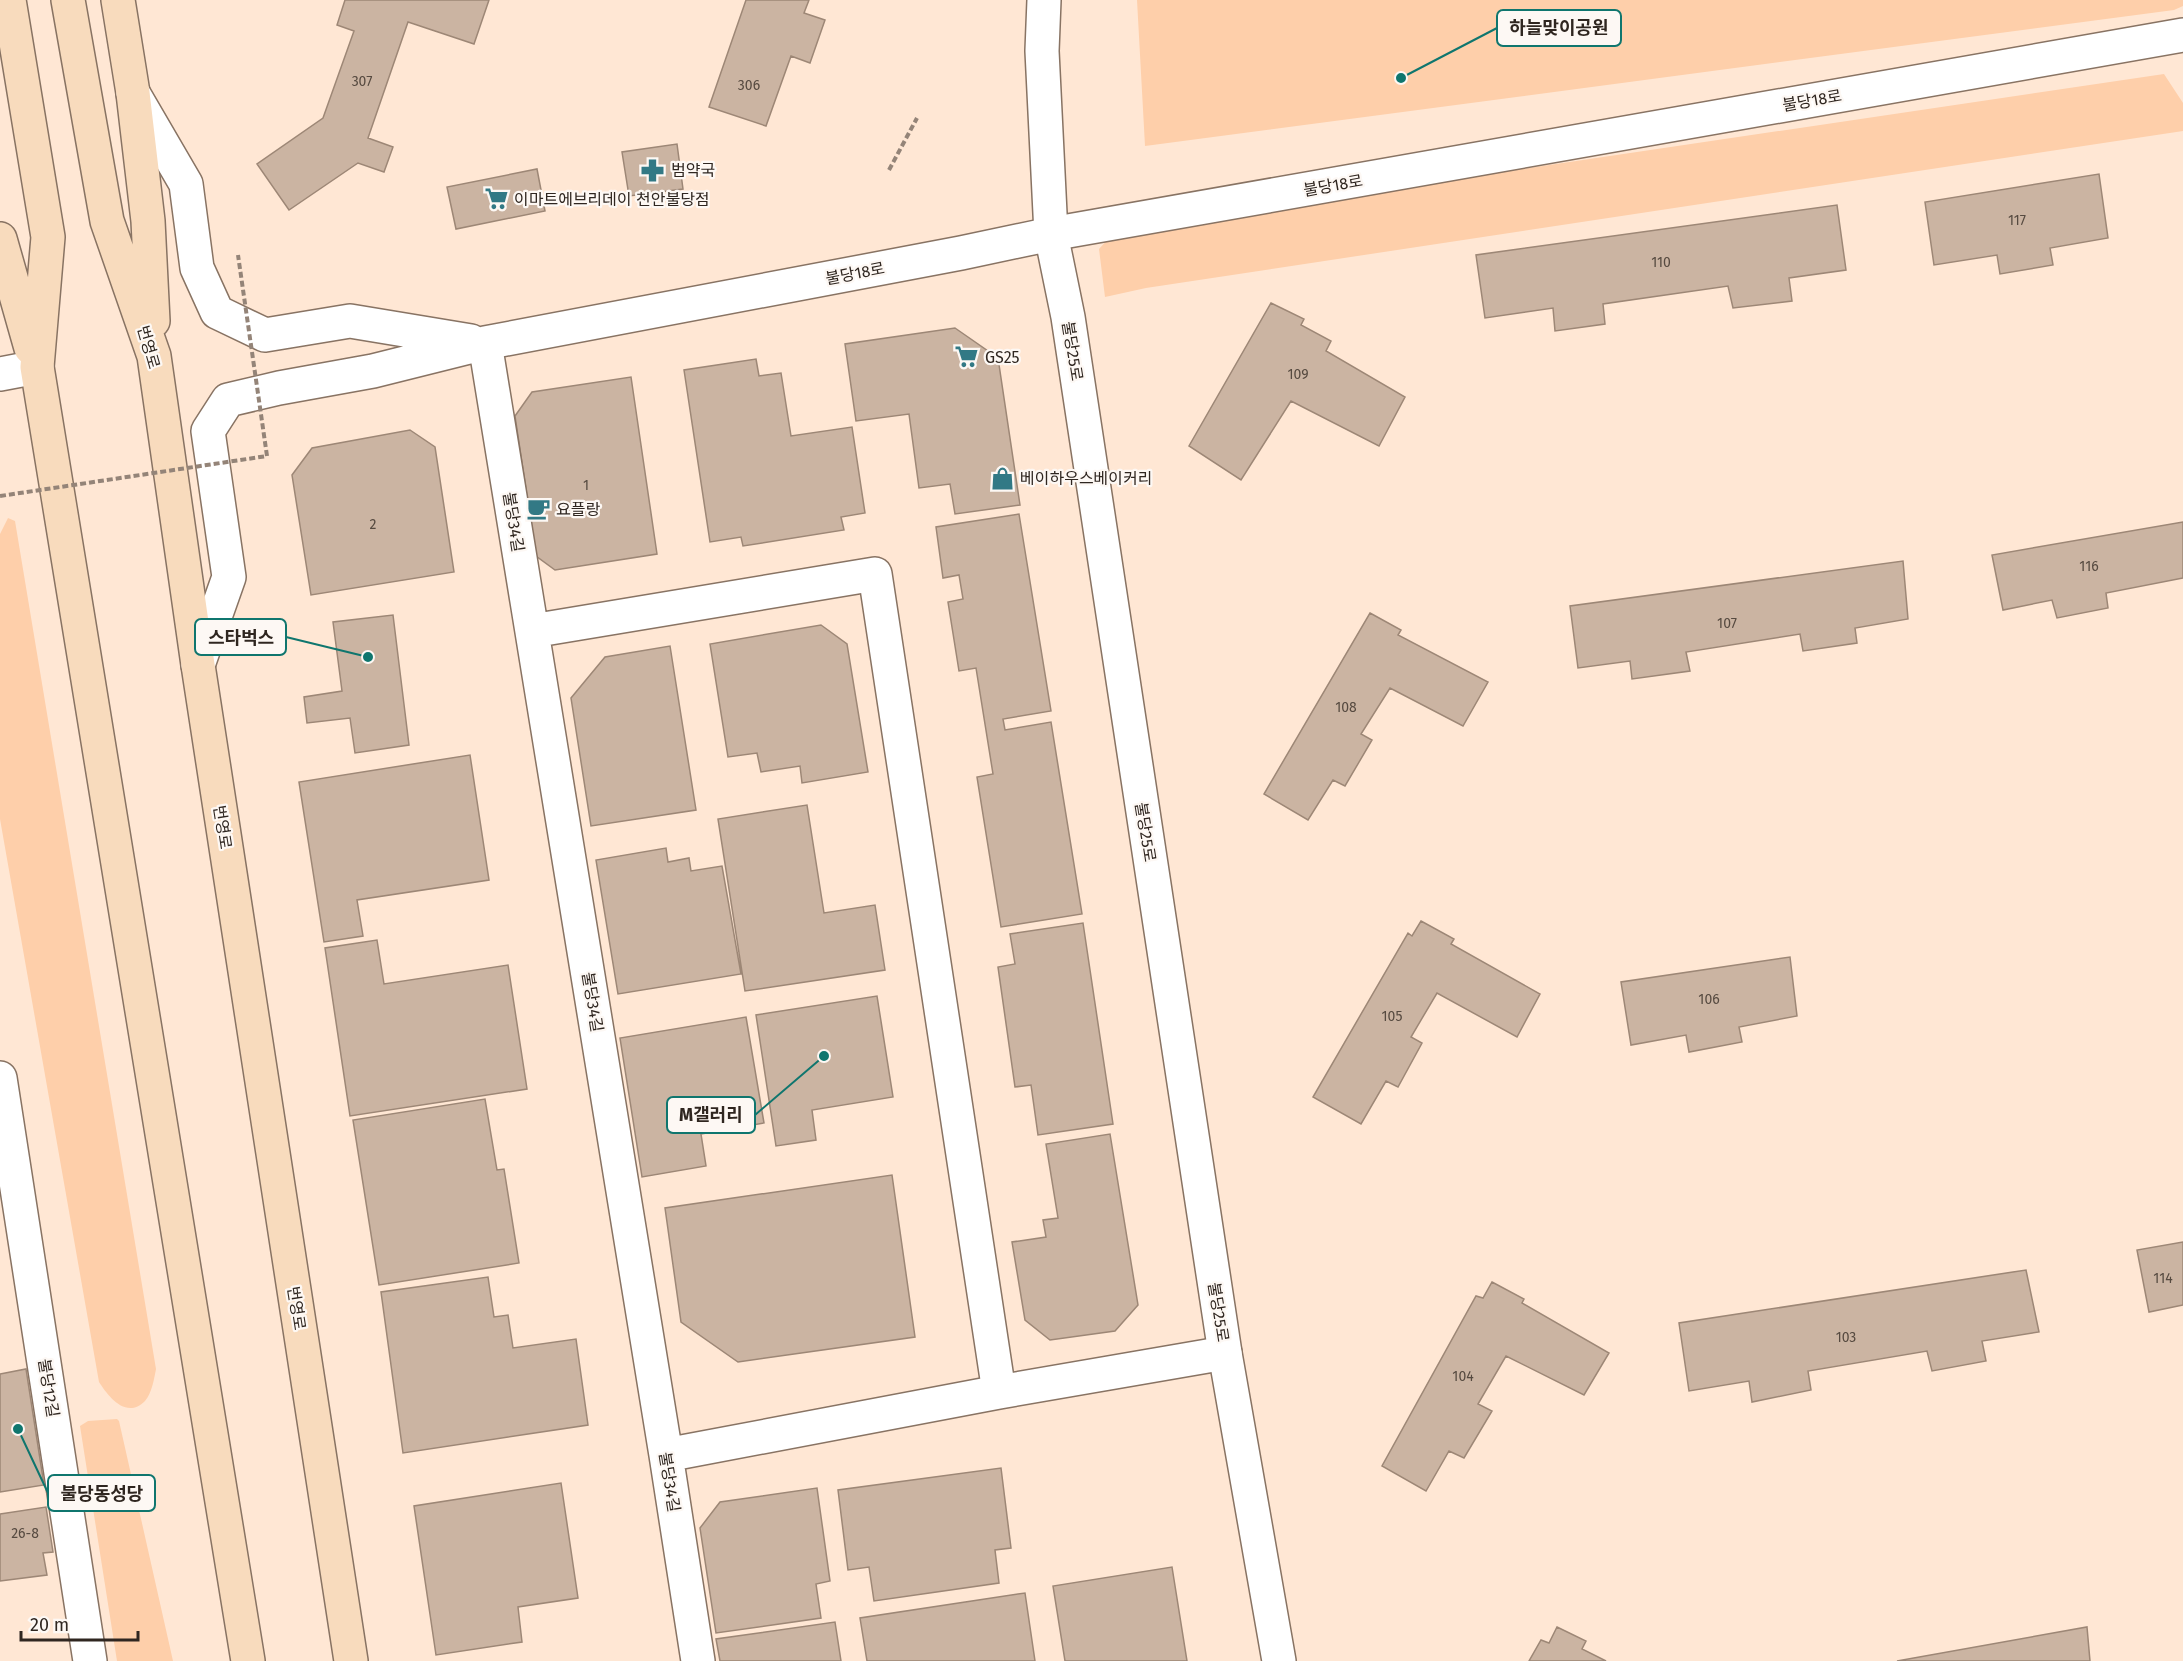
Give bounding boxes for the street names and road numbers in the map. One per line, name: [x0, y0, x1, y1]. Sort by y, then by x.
street label: 불당18로: [1781, 86, 1844, 115]
street label: 불당18로: [1302, 171, 1365, 200]
street label: 불당18로: [824, 258, 887, 289]
street label: 불당25로: [1058, 320, 1087, 383]
street label: 번영로: [133, 323, 164, 371]
street label: 불당34길: [499, 491, 528, 553]
street label: 불당25로: [1131, 801, 1160, 864]
street label: 번영로: [210, 804, 235, 851]
street label: 불당34길: [578, 971, 607, 1033]
street label: 불당25로: [1204, 1281, 1233, 1344]
street label: 번영로: [284, 1285, 309, 1332]
street label: 불당12길: [35, 1357, 63, 1419]
street label: 불당34길: [655, 1451, 684, 1513]

